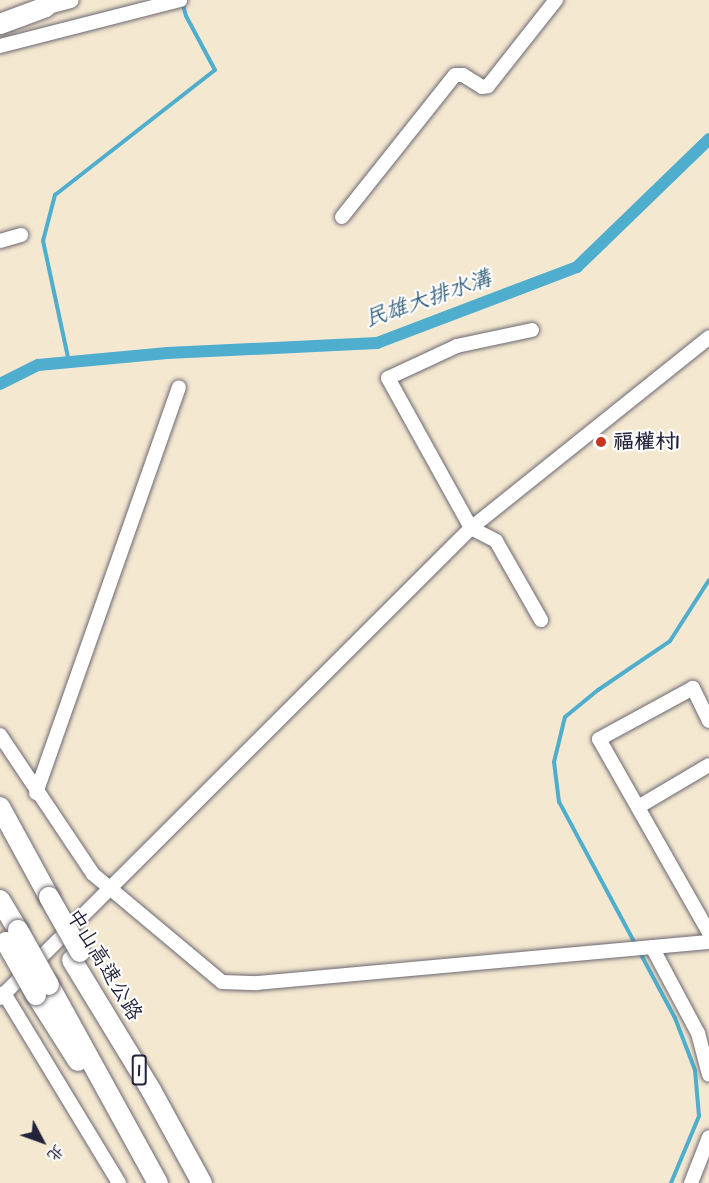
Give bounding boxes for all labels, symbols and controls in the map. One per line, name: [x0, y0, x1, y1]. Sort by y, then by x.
water label: 民雄大排水溝: [361, 265, 495, 333]
place label: 福權村1: [613, 429, 679, 455]
marker: 福權村1: [594, 435, 608, 449]
street label: 中山高速公路: [61, 905, 147, 1025]
road number: 1: [132, 1053, 146, 1087]
north arrow: [12, 1111, 72, 1171]
text: 北: [42, 1140, 69, 1166]

